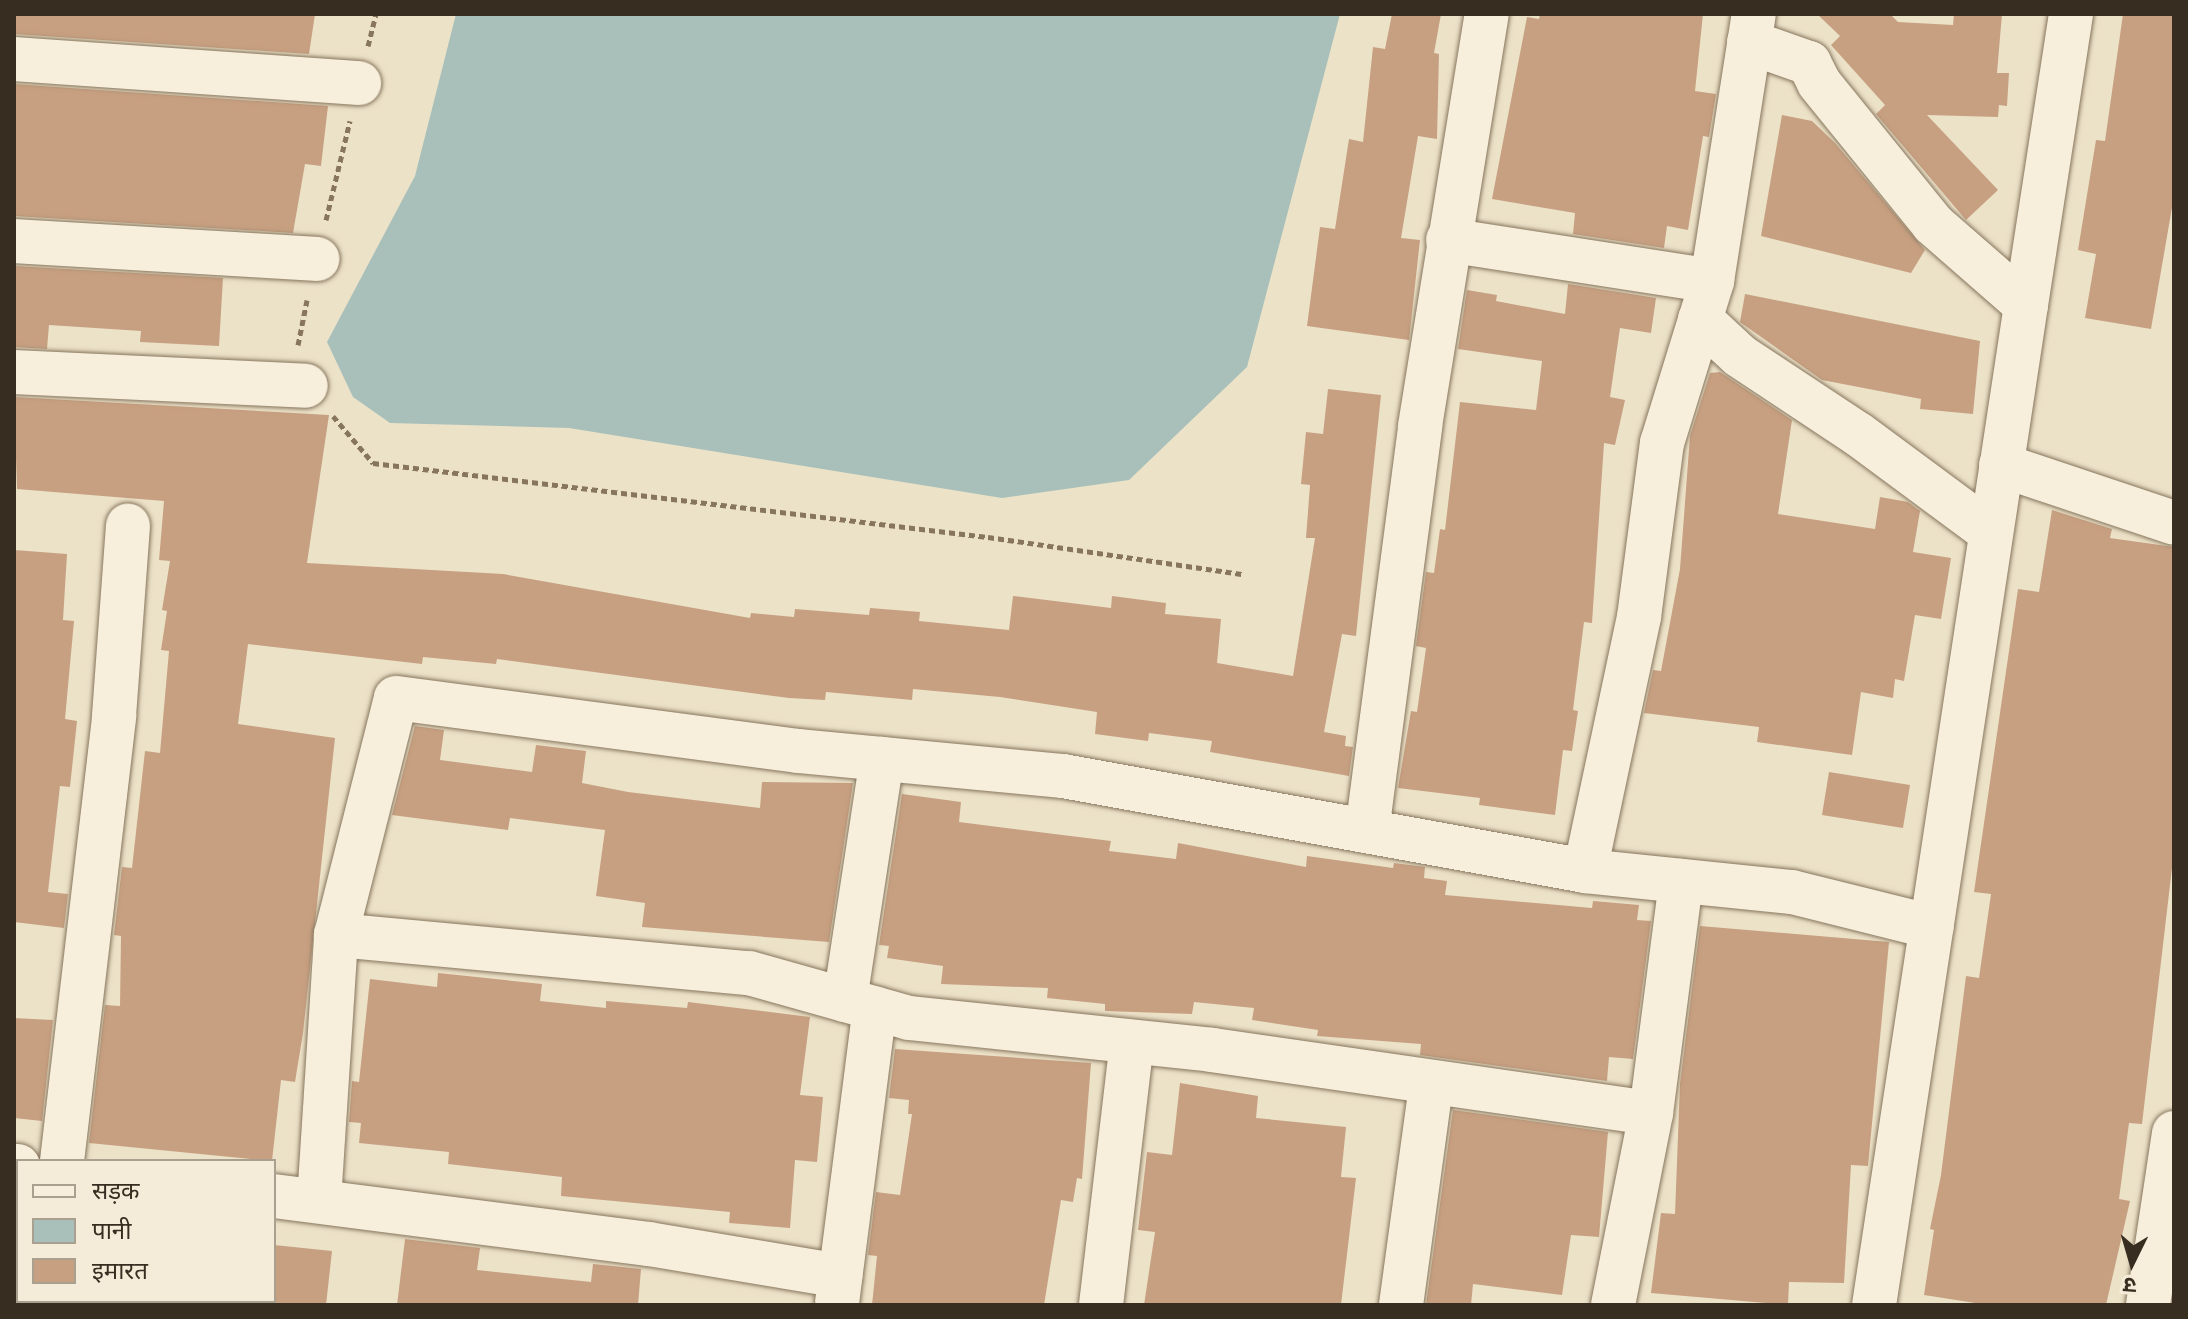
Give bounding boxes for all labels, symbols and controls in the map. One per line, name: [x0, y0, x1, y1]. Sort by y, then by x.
legend: [16, 1159, 276, 1303]
text: सड़क: [92, 1173, 140, 1206]
text: पानी: [92, 1213, 131, 1246]
north arrow: [2092, 1223, 2172, 1303]
text: इमारत: [92, 1253, 148, 1286]
text: उ: [2122, 1271, 2138, 1302]

